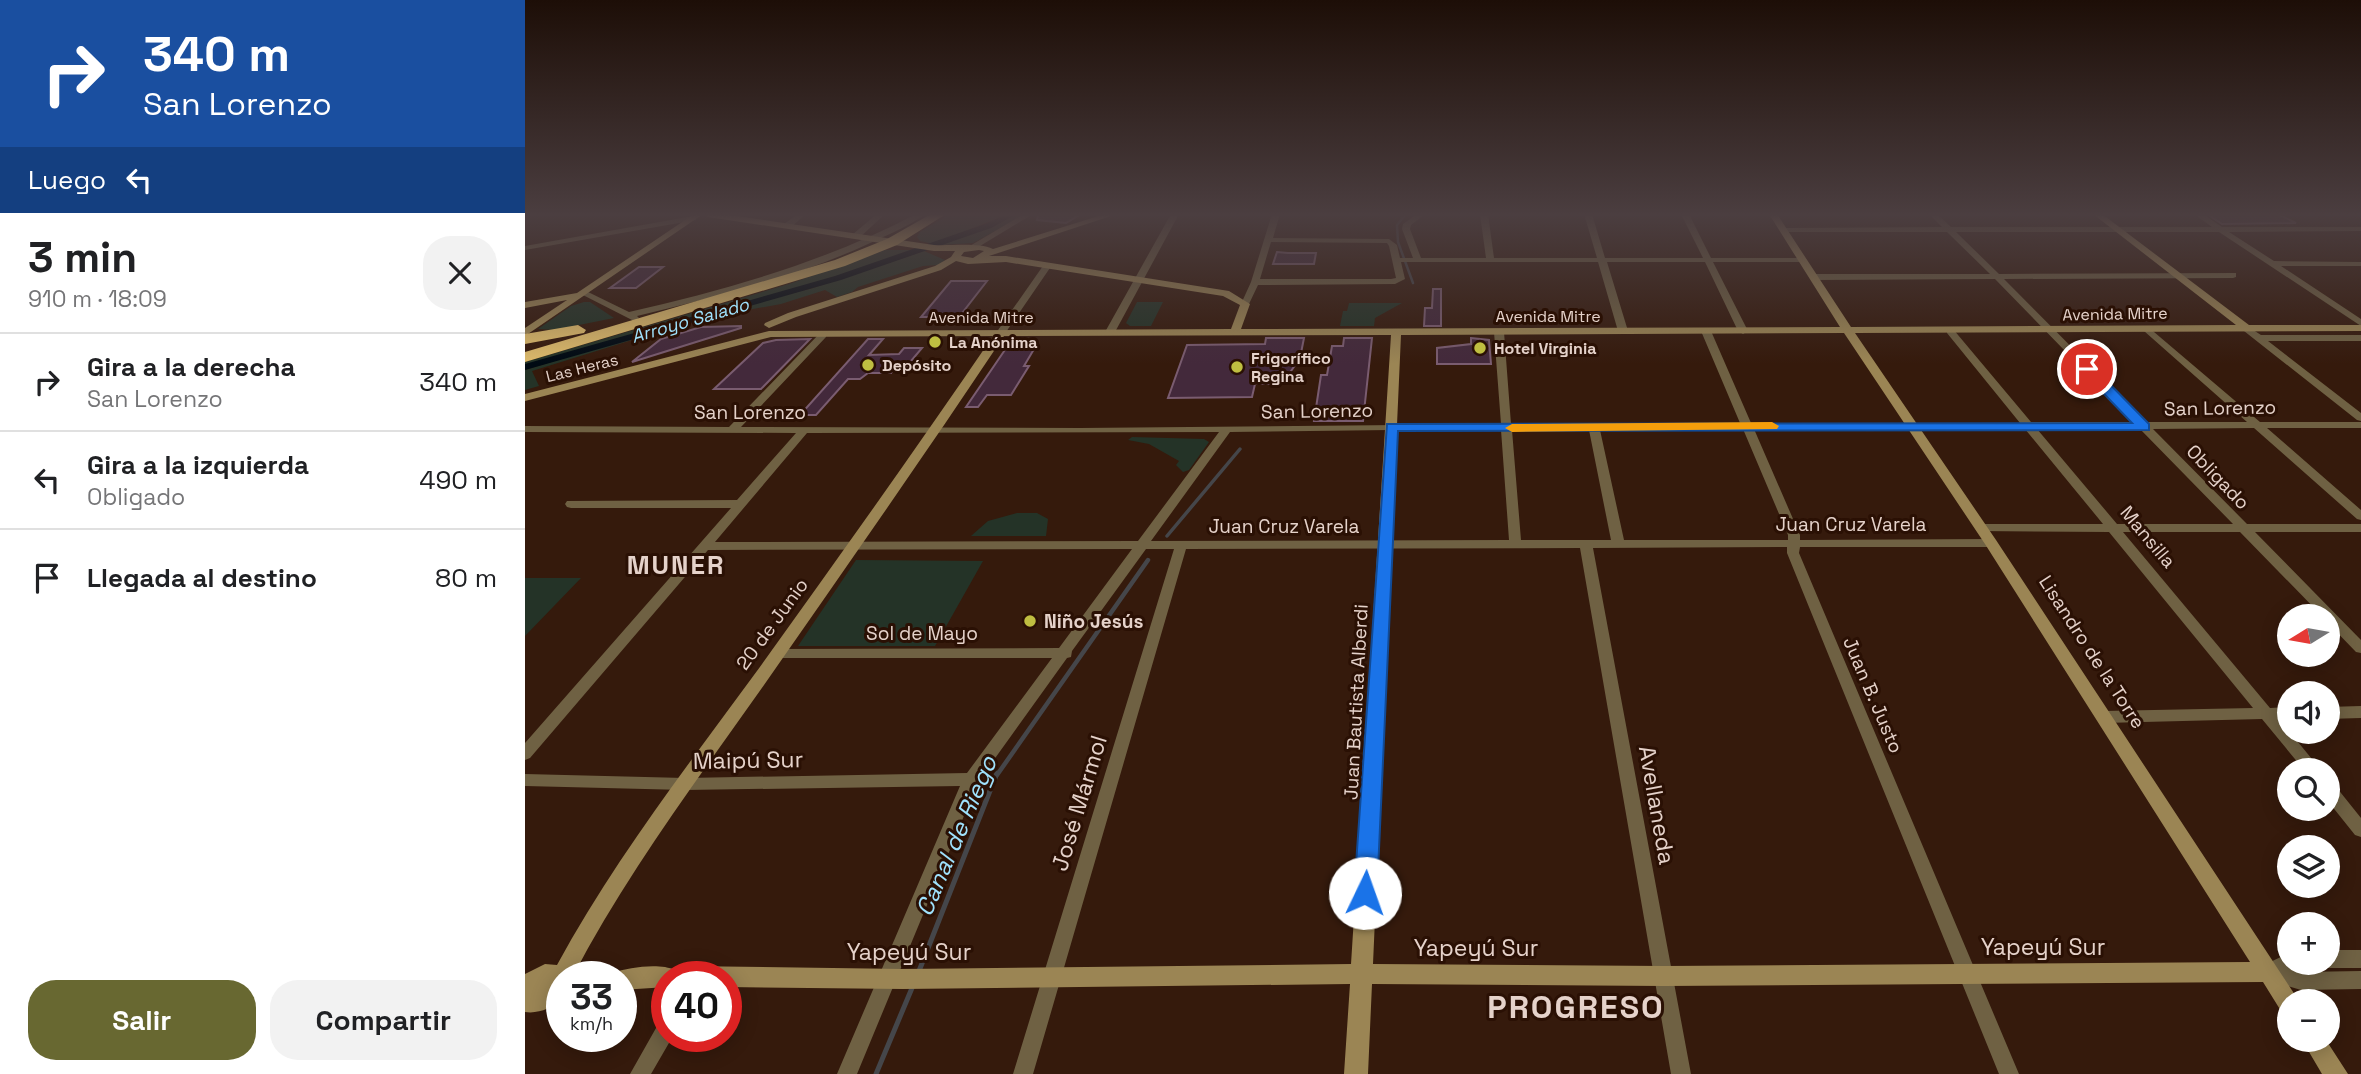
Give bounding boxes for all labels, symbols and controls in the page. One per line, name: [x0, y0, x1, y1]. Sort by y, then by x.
text: 340 m: [143, 23, 290, 85]
icon: right: [28, 28, 119, 119]
text: San Lorenzo: [143, 84, 332, 124]
icon: left: [120, 161, 158, 199]
text: Luego: [28, 163, 106, 197]
text: 3 min: [28, 231, 137, 284]
button: close: [423, 236, 497, 310]
text: 910 m · 18:09: [28, 284, 167, 314]
water label: Arroyo Salado: [629, 292, 752, 348]
street label: Avenida Mitre: [2062, 303, 2168, 325]
street label: Avenida Mitre: [1495, 306, 1601, 327]
street label: Avenida Mitre: [928, 307, 1034, 328]
place label: La Anónima: [949, 332, 1038, 353]
marker: La Anónima: [927, 334, 943, 350]
place label: Hotel Virginia: [1494, 338, 1596, 359]
pin: [2057, 339, 2117, 399]
marker: Hotel Virginia: [1472, 340, 1488, 356]
place label: Frigorífico Regina: [1251, 348, 1331, 387]
street label: Las Heras: [544, 349, 620, 387]
text: Gira a la derecha: [87, 350, 296, 384]
icon: arrive: [2068, 350, 2106, 388]
place label: Depósito: [882, 355, 952, 376]
marker: Depósito: [860, 357, 876, 373]
marker: Frigorífico Regina: [1229, 359, 1245, 375]
icon: right: [28, 363, 66, 401]
text: 340 m: [419, 365, 497, 399]
text: San Lorenzo: [87, 384, 223, 414]
street label: San Lorenzo: [2164, 395, 2276, 421]
street label: San Lorenzo: [1261, 398, 1373, 424]
street label: San Lorenzo: [694, 400, 806, 425]
street label: Obligado: [2181, 439, 2255, 515]
text: Gira a la izquierda: [87, 448, 309, 482]
icon: left: [28, 461, 66, 499]
text: 490 m: [419, 463, 497, 497]
text: Obligado: [87, 482, 185, 512]
street label: Mansilla: [2115, 501, 2181, 573]
street label: Juan Cruz Varela: [1775, 512, 1927, 537]
street label: Juan Cruz Varela: [1208, 514, 1360, 539]
district label: MUNER: [627, 548, 725, 582]
icon: arrive: [28, 559, 66, 597]
text: Llegada al destino: [87, 561, 317, 595]
text: 80 m: [435, 561, 497, 595]
street label: Lisandro de la Torre: [2033, 571, 2151, 733]
street label: 20 de Junio: [730, 573, 814, 675]
street label: Juan Bautista Alberdi: [1338, 603, 1374, 801]
north arrow: [2277, 604, 2340, 667]
map controls: [2277, 604, 2340, 1052]
place label: Niño Jesús: [1044, 609, 1143, 634]
marker: Niño Jesús: [1022, 613, 1038, 629]
street label: Sol de Mayo: [866, 621, 978, 646]
street label: Juan B. Justo: [1837, 633, 1909, 757]
button: sound: [2277, 681, 2340, 744]
street label: José Mármol: [1044, 732, 1114, 874]
street label: Avellaneda: [1632, 743, 1682, 867]
street label: Maipú Sur: [693, 744, 803, 776]
water label: Canal de Riego: [908, 750, 1004, 921]
button: search: [2277, 758, 2340, 821]
button: layers: [2277, 835, 2340, 898]
position arrow: [1328, 856, 1402, 930]
button: +: [2277, 912, 2340, 975]
street label: Yapeyú Sur: [1981, 932, 2105, 962]
street label: Yapeyú Sur: [1414, 933, 1538, 963]
street label: Yapeyú Sur: [847, 937, 971, 967]
speed limit sign: 40: [651, 961, 742, 1052]
text: 33: [570, 975, 613, 1019]
button: Salir: [28, 980, 256, 1060]
button: Compartir: [270, 980, 497, 1060]
district label: PROGRESO: [1487, 987, 1665, 1027]
button: −: [2277, 989, 2340, 1052]
text: km/h: [570, 1012, 613, 1035]

